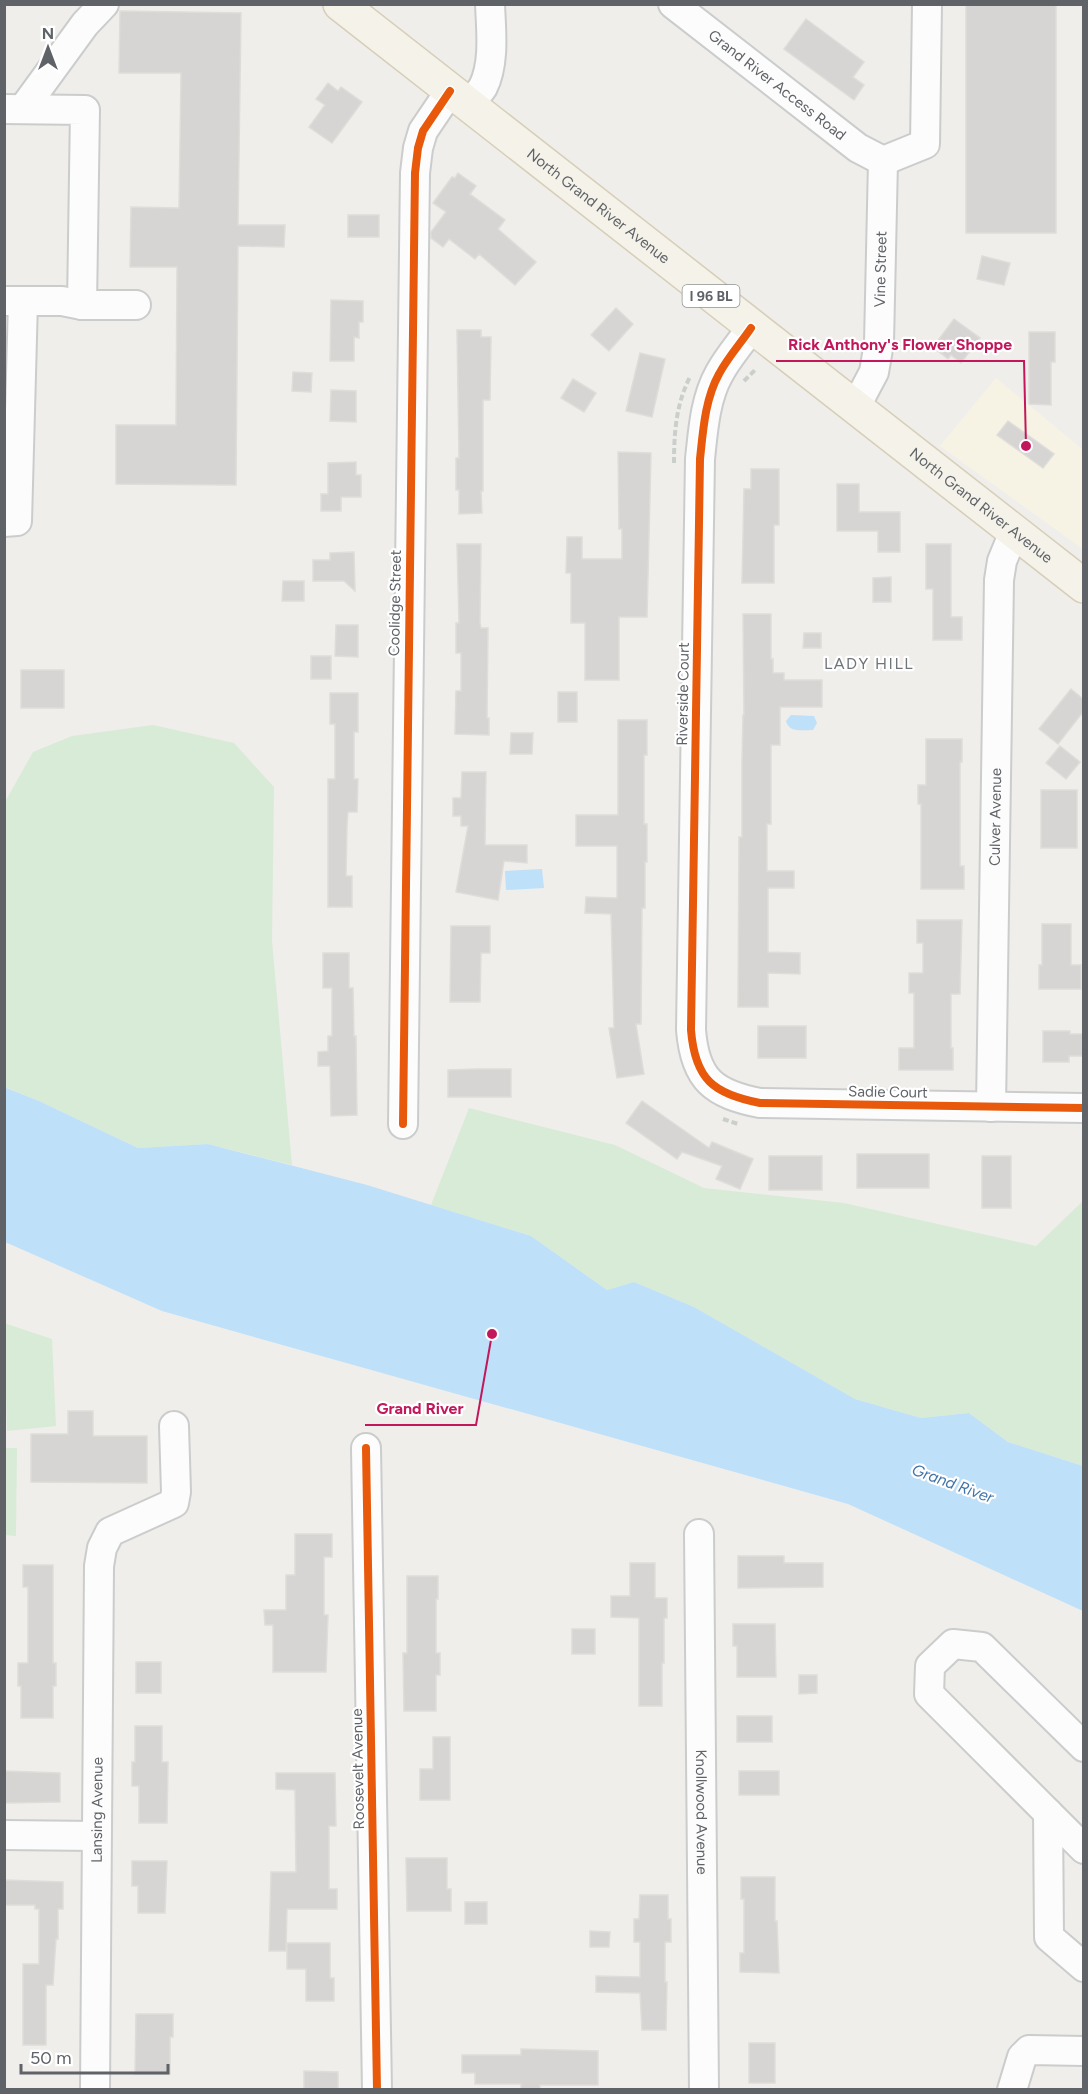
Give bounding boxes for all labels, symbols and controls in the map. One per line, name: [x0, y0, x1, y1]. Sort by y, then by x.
north arrow: [18, 18, 78, 78]
text: N: [42, 24, 54, 43]
street label: Grand River Access Road: [705, 26, 850, 144]
street label: North Grand River Avenue: [523, 145, 673, 268]
street label: Vine Street: [871, 231, 890, 307]
road number: I 96 BL: [682, 285, 740, 307]
callout: Rick Anthony's Flower Shoppe: [776, 327, 1024, 361]
text: Rick Anthony's Flower Shoppe: [788, 335, 1012, 354]
street label: North Grand River Avenue: [906, 444, 1056, 567]
street label: Coolidge Street: [385, 549, 405, 656]
street label: Riverside Court: [673, 642, 693, 746]
district label: LADY HILL: [824, 654, 914, 673]
street label: Culver Avenue: [986, 768, 1005, 866]
street label: Sadie Court: [848, 1082, 928, 1102]
callout: Grand River: [365, 1391, 476, 1425]
text: Grand River: [377, 1399, 463, 1418]
water label: Grand River: [909, 1460, 997, 1507]
street label: Roosevelt Avenue: [348, 1708, 368, 1830]
street label: Knollwood Avenue: [692, 1749, 711, 1875]
street label: Lansing Avenue: [88, 1757, 107, 1863]
scale bar: [21, 2037, 168, 2075]
text: 50 m: [30, 2047, 72, 2069]

